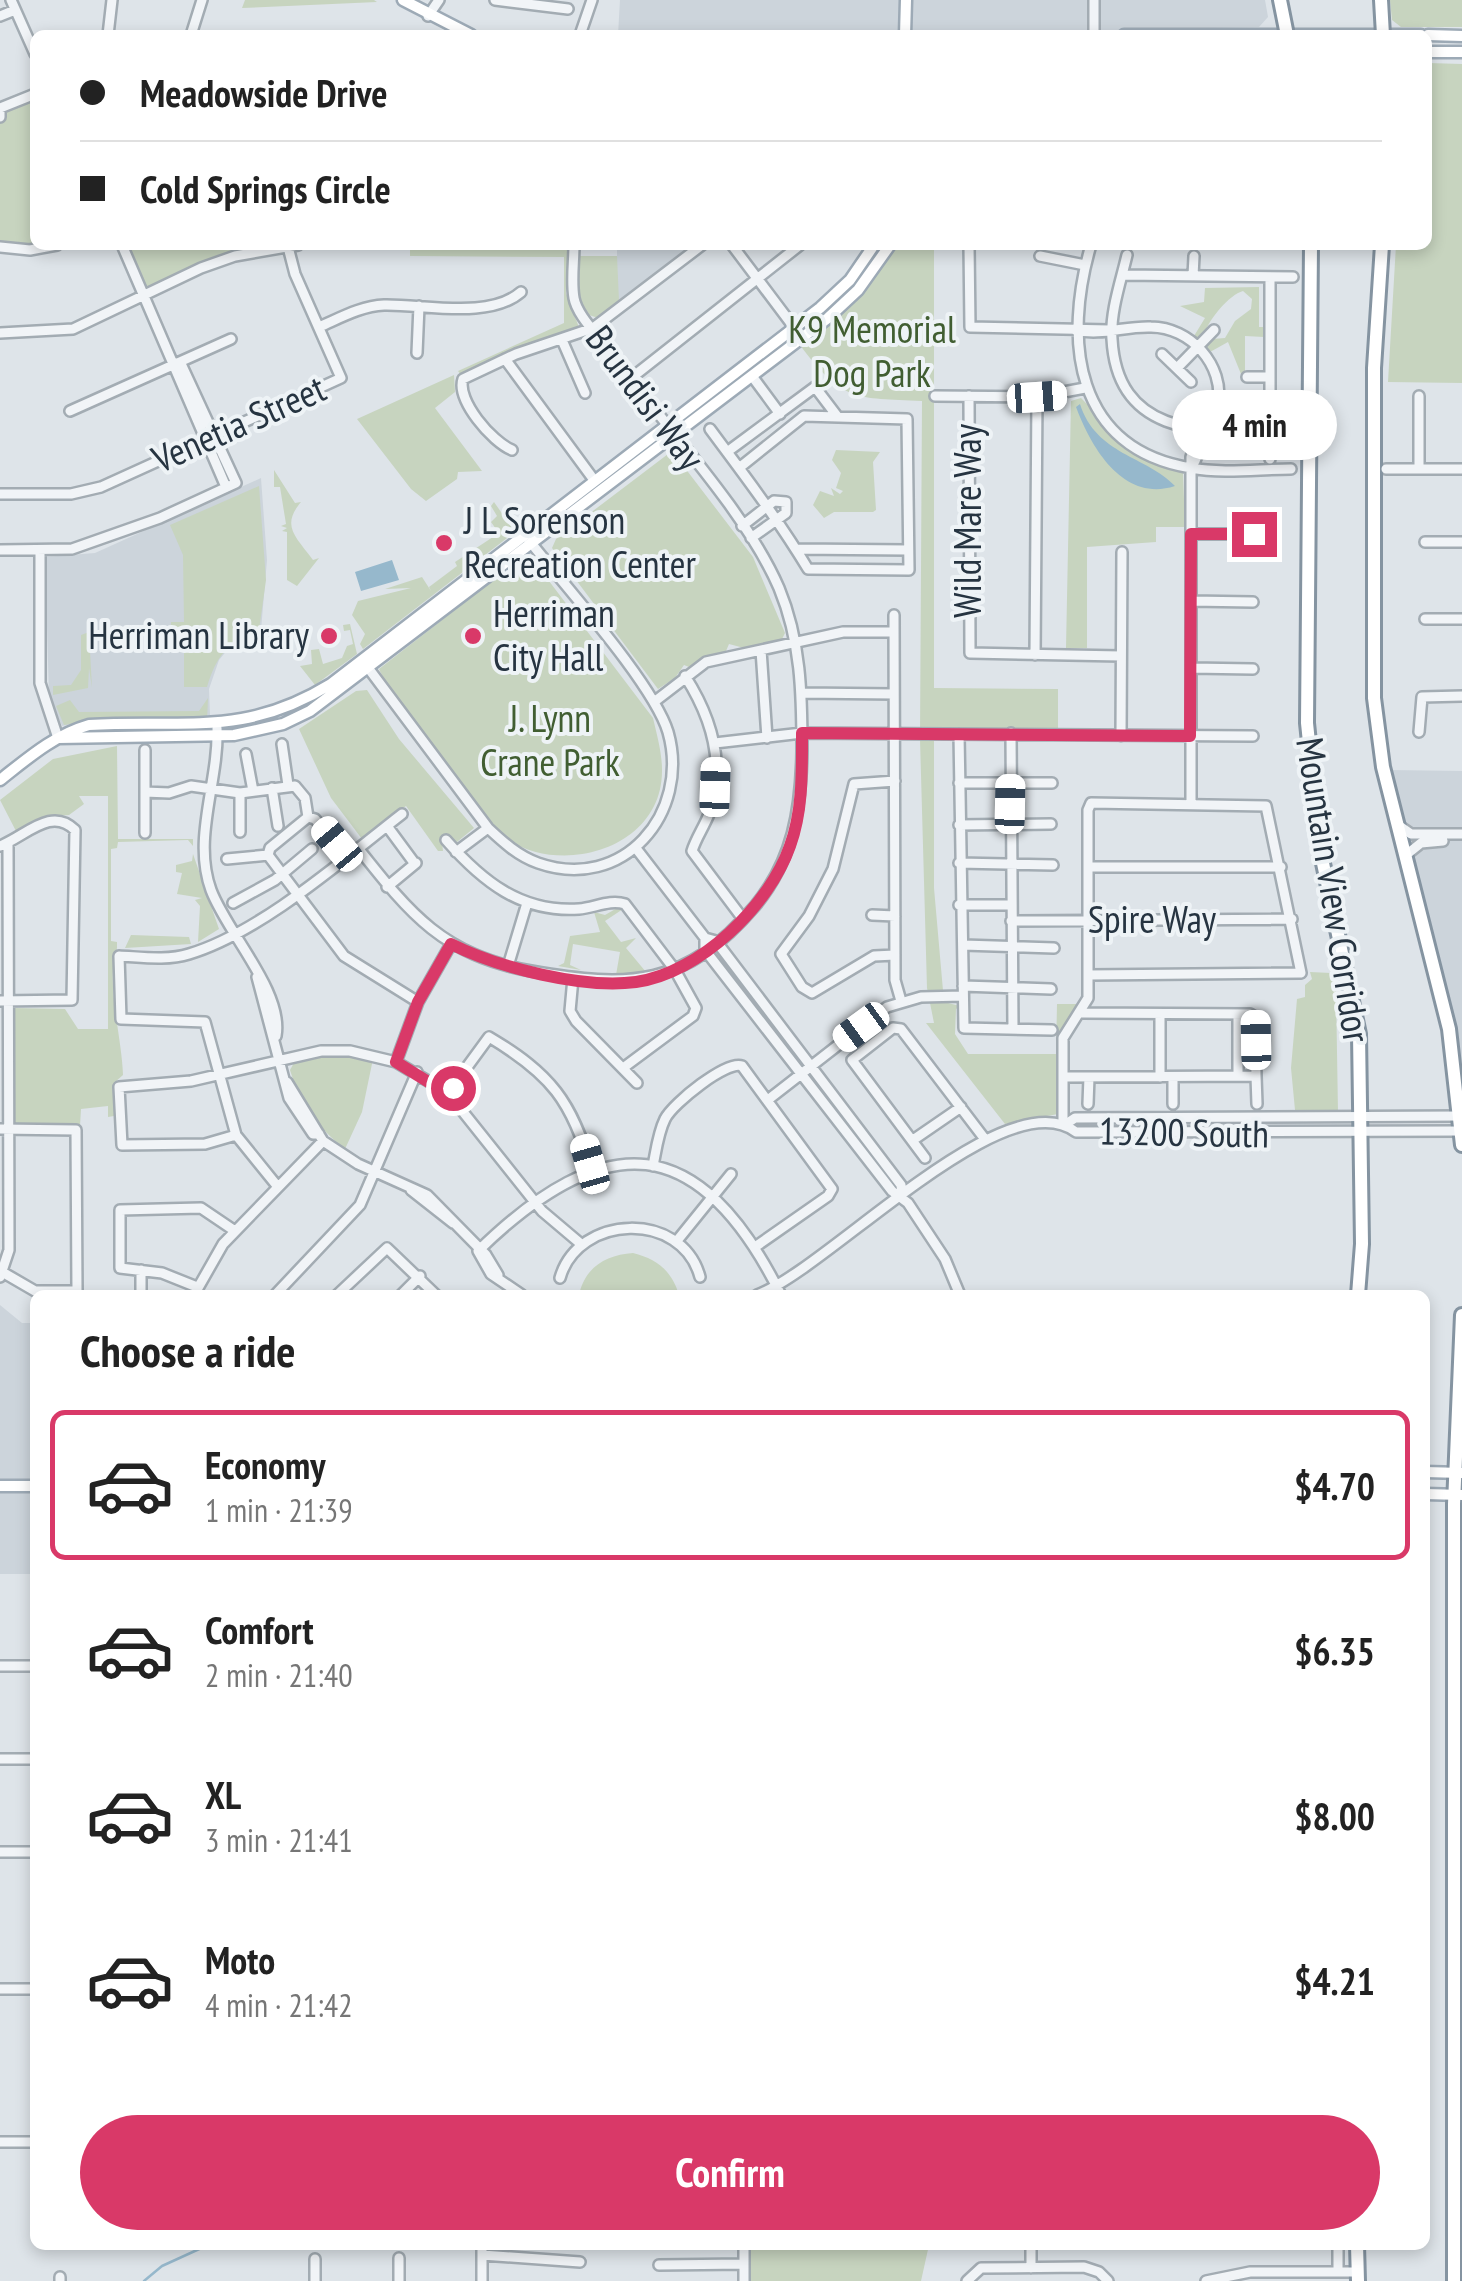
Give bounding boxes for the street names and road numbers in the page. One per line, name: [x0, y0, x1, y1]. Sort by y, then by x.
street label: Brundisi Way: [576, 315, 717, 480]
street label: Venetia Street: [143, 363, 333, 483]
street label: Wild Mare Way: [942, 423, 991, 618]
street label: Mountain View Corridor: [1286, 734, 1383, 1046]
street label: Spire Way: [1088, 894, 1217, 943]
street label: 13200 South: [1099, 1106, 1269, 1157]

